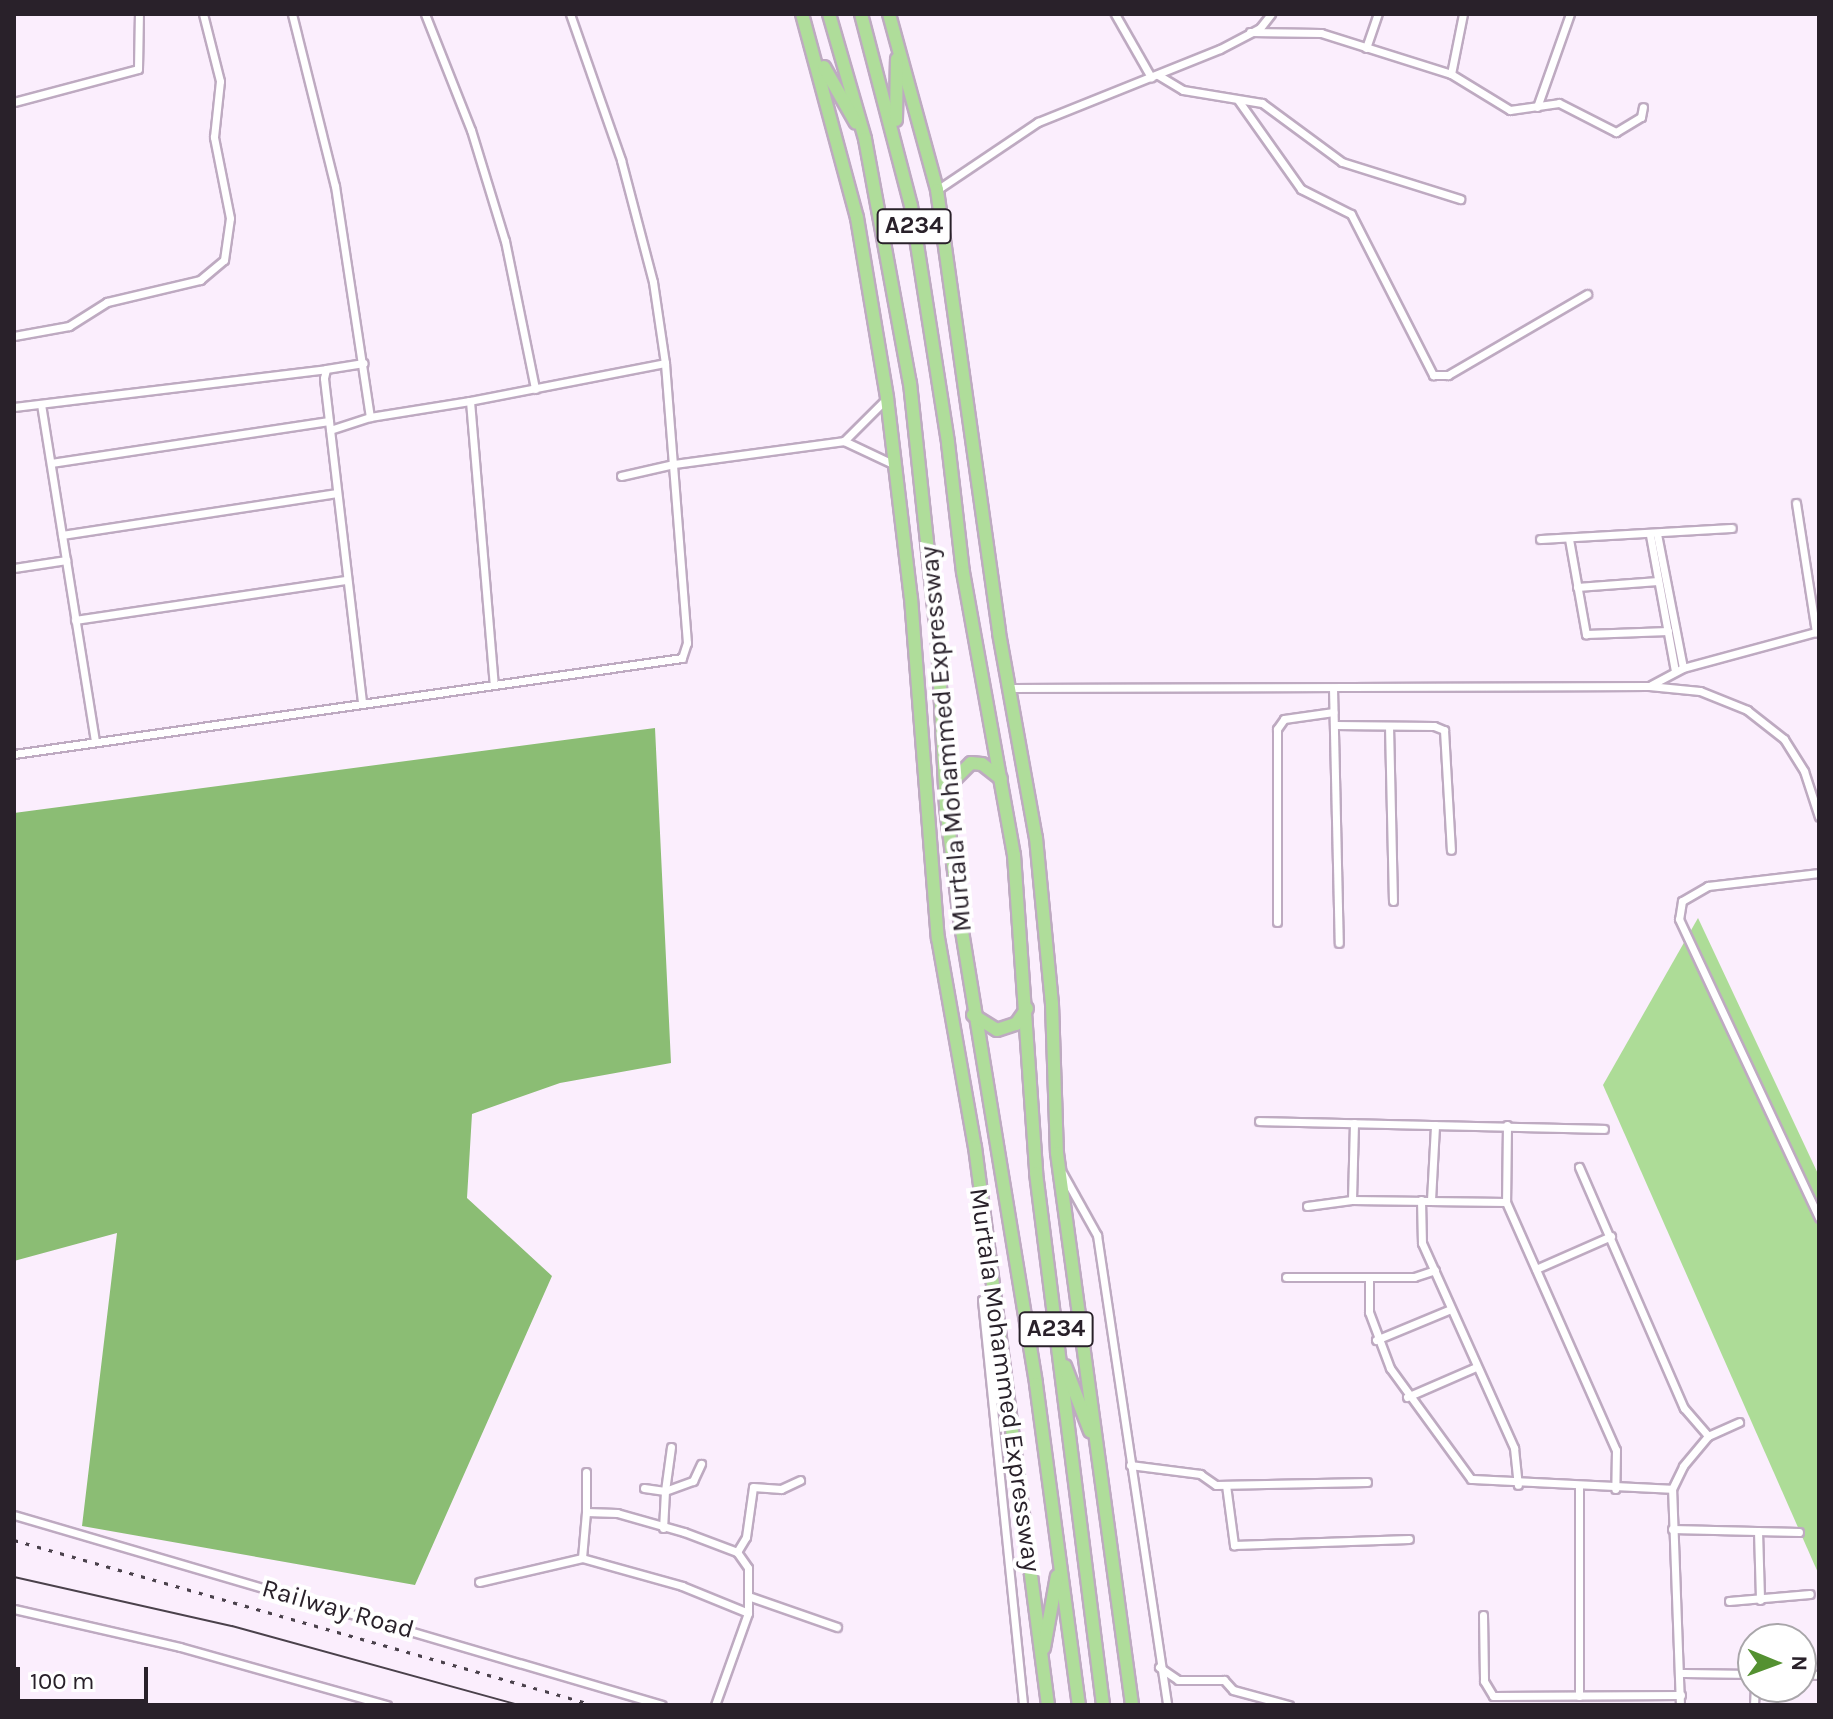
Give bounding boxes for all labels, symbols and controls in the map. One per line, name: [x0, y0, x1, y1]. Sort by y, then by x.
road number: A234: [876, 206, 952, 246]
street label: Murtala Mohammed Expressway: [914, 545, 978, 933]
street label: Murtala Mohammed Expressway: [963, 1186, 1047, 1574]
road number: A234: [1018, 1309, 1094, 1349]
street label: Railway Road: [258, 1572, 418, 1646]
north arrow: [1737, 1623, 1817, 1703]
scale bar: [20, 1651, 152, 1701]
text: N: [1786, 1655, 1812, 1672]
text: 100 m: [30, 1667, 95, 1695]

